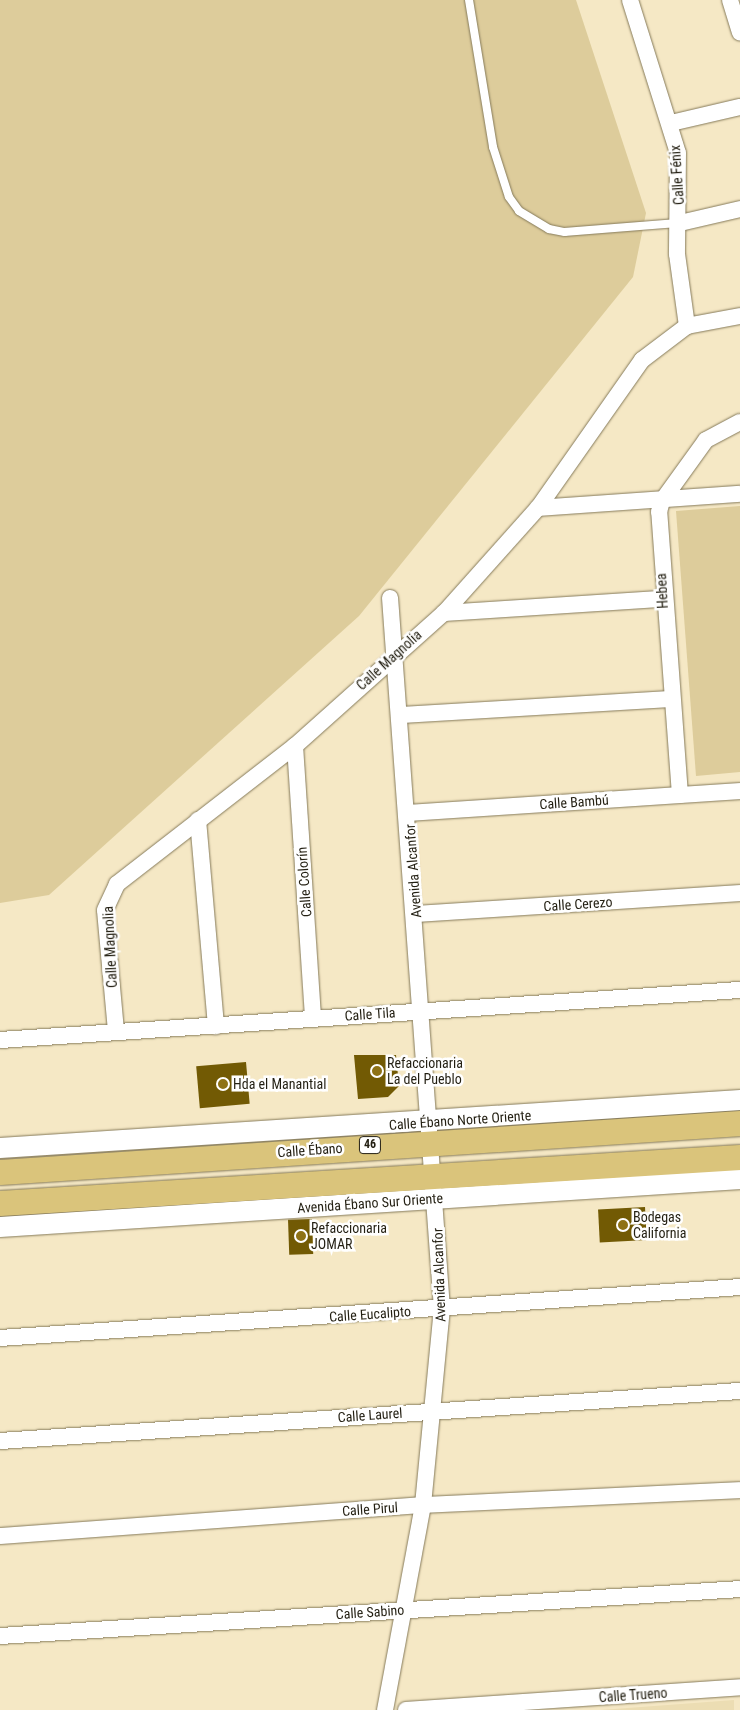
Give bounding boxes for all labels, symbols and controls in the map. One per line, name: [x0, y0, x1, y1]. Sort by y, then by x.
street label: Calle Fénix: [667, 144, 687, 206]
street label: Hebea: [653, 573, 671, 609]
street label: Calle Magnolia: [353, 626, 425, 694]
street label: Calle Bambú: [539, 791, 609, 813]
street label: Avenida Alcanfor: [401, 824, 425, 918]
street label: Calle Colorín: [293, 846, 315, 918]
street label: Calle Cerezo: [543, 893, 613, 915]
street label: Calle Magnolia: [99, 906, 121, 988]
street label: Calle Tila: [344, 1004, 396, 1024]
place label: Refaccionaria La del Pueblo: [387, 1055, 463, 1088]
marker: Refaccionaria La del Pueblo: [371, 1065, 383, 1077]
place label: Hda el Manantial: [233, 1076, 326, 1092]
marker: Hda el Manantial: [217, 1078, 229, 1090]
street label: Calle Ébano Norte Oriente: [388, 1107, 532, 1133]
road number: 46: [359, 1136, 381, 1154]
street label: Calle Ébano: [277, 1139, 343, 1161]
street label: Avenida Ébano Sur Oriente: [297, 1190, 443, 1216]
place label: Bodegas California: [633, 1209, 686, 1242]
marker: Bodegas California: [617, 1219, 629, 1231]
place label: Refaccionaria JOMAR: [311, 1220, 387, 1252]
street label: Avenida Alcanfor: [429, 1228, 449, 1322]
marker: Refaccionaria JOMAR: [295, 1230, 307, 1242]
street label: Calle Eucalipto: [329, 1303, 411, 1325]
street label: Calle Laurel: [337, 1404, 403, 1426]
street label: Calle Pirul: [341, 1499, 399, 1519]
street label: Calle Sabino: [335, 1601, 405, 1623]
street label: Calle Trueno: [598, 1684, 668, 1706]

